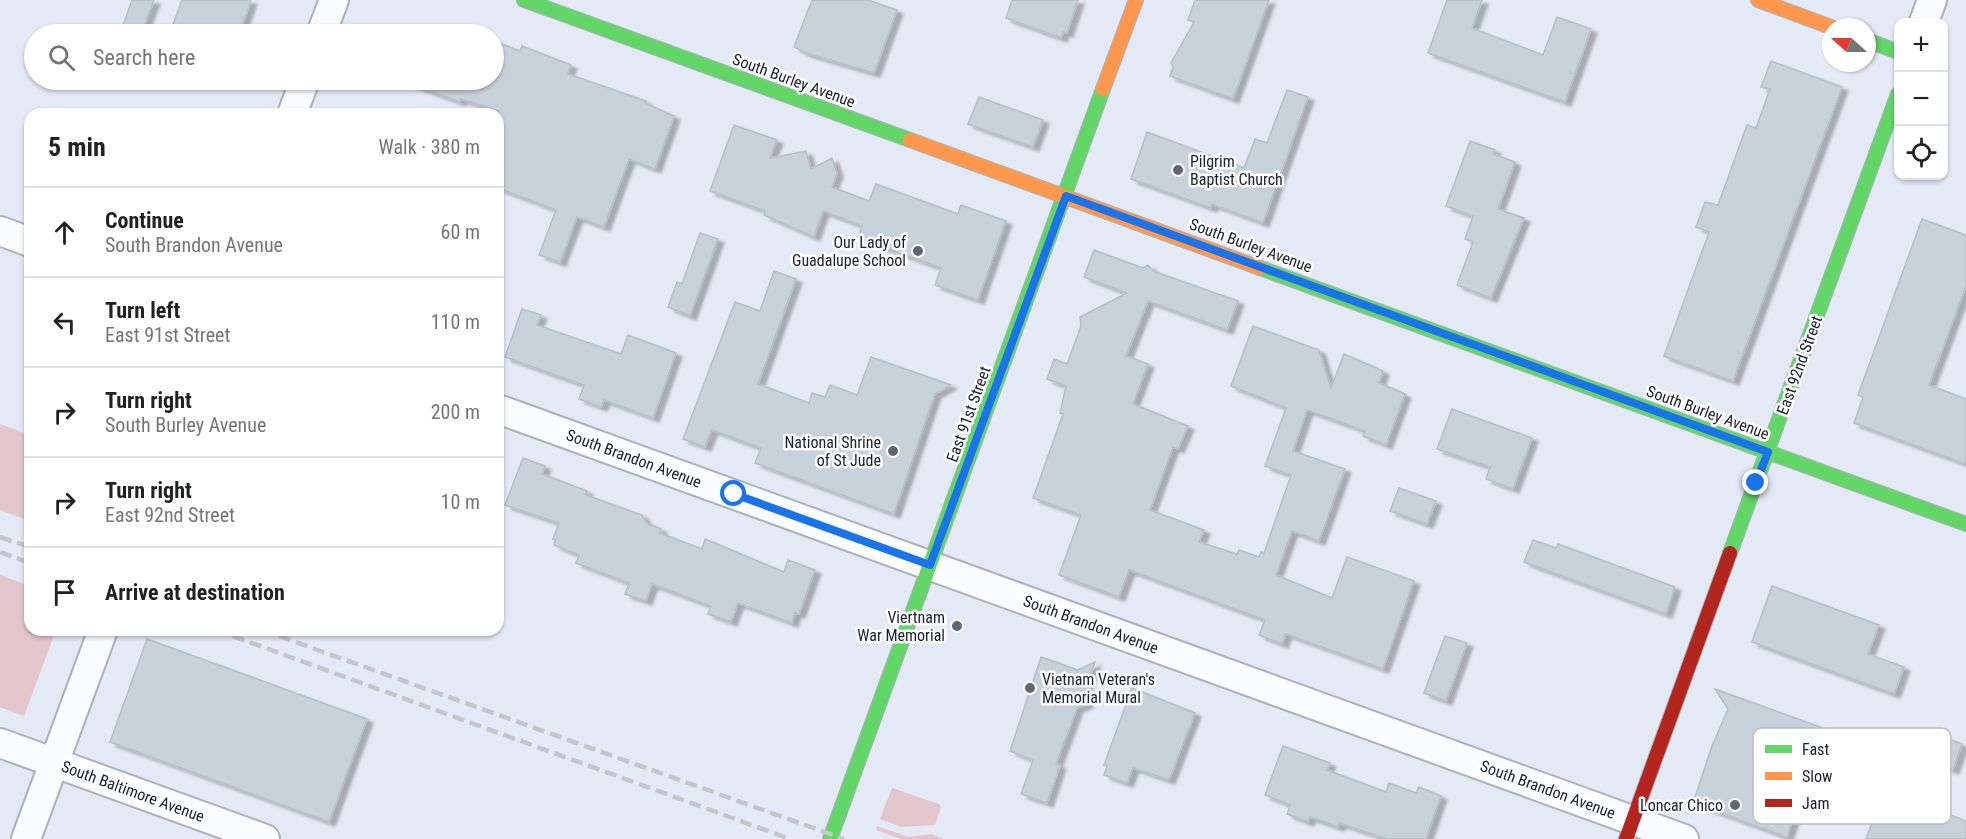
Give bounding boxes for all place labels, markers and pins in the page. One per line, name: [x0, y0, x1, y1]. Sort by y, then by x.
place label: Pilgrim Baptist Church: [1190, 152, 1283, 189]
marker: Pilgrim Baptist Church: [1171, 163, 1185, 177]
place label: Our Lady of Guadalupe School: [792, 233, 906, 270]
marker: Our Lady of Guadalupe School: [911, 244, 925, 258]
place label: National Shrine of St Jude: [784, 433, 881, 470]
marker: National Shrine of St Jude: [886, 444, 900, 458]
place label: Viertnam War Memorial: [857, 608, 945, 645]
marker: Viertnam War Memorial: [950, 619, 964, 633]
place label: Vietnam Veteran's Memorial Mural: [1042, 670, 1155, 707]
marker: Vietnam Veteran's Memorial Mural: [1023, 681, 1037, 695]
place label: Loncar Chico: [1640, 796, 1723, 815]
marker: Loncar Chico: [1728, 798, 1742, 812]

